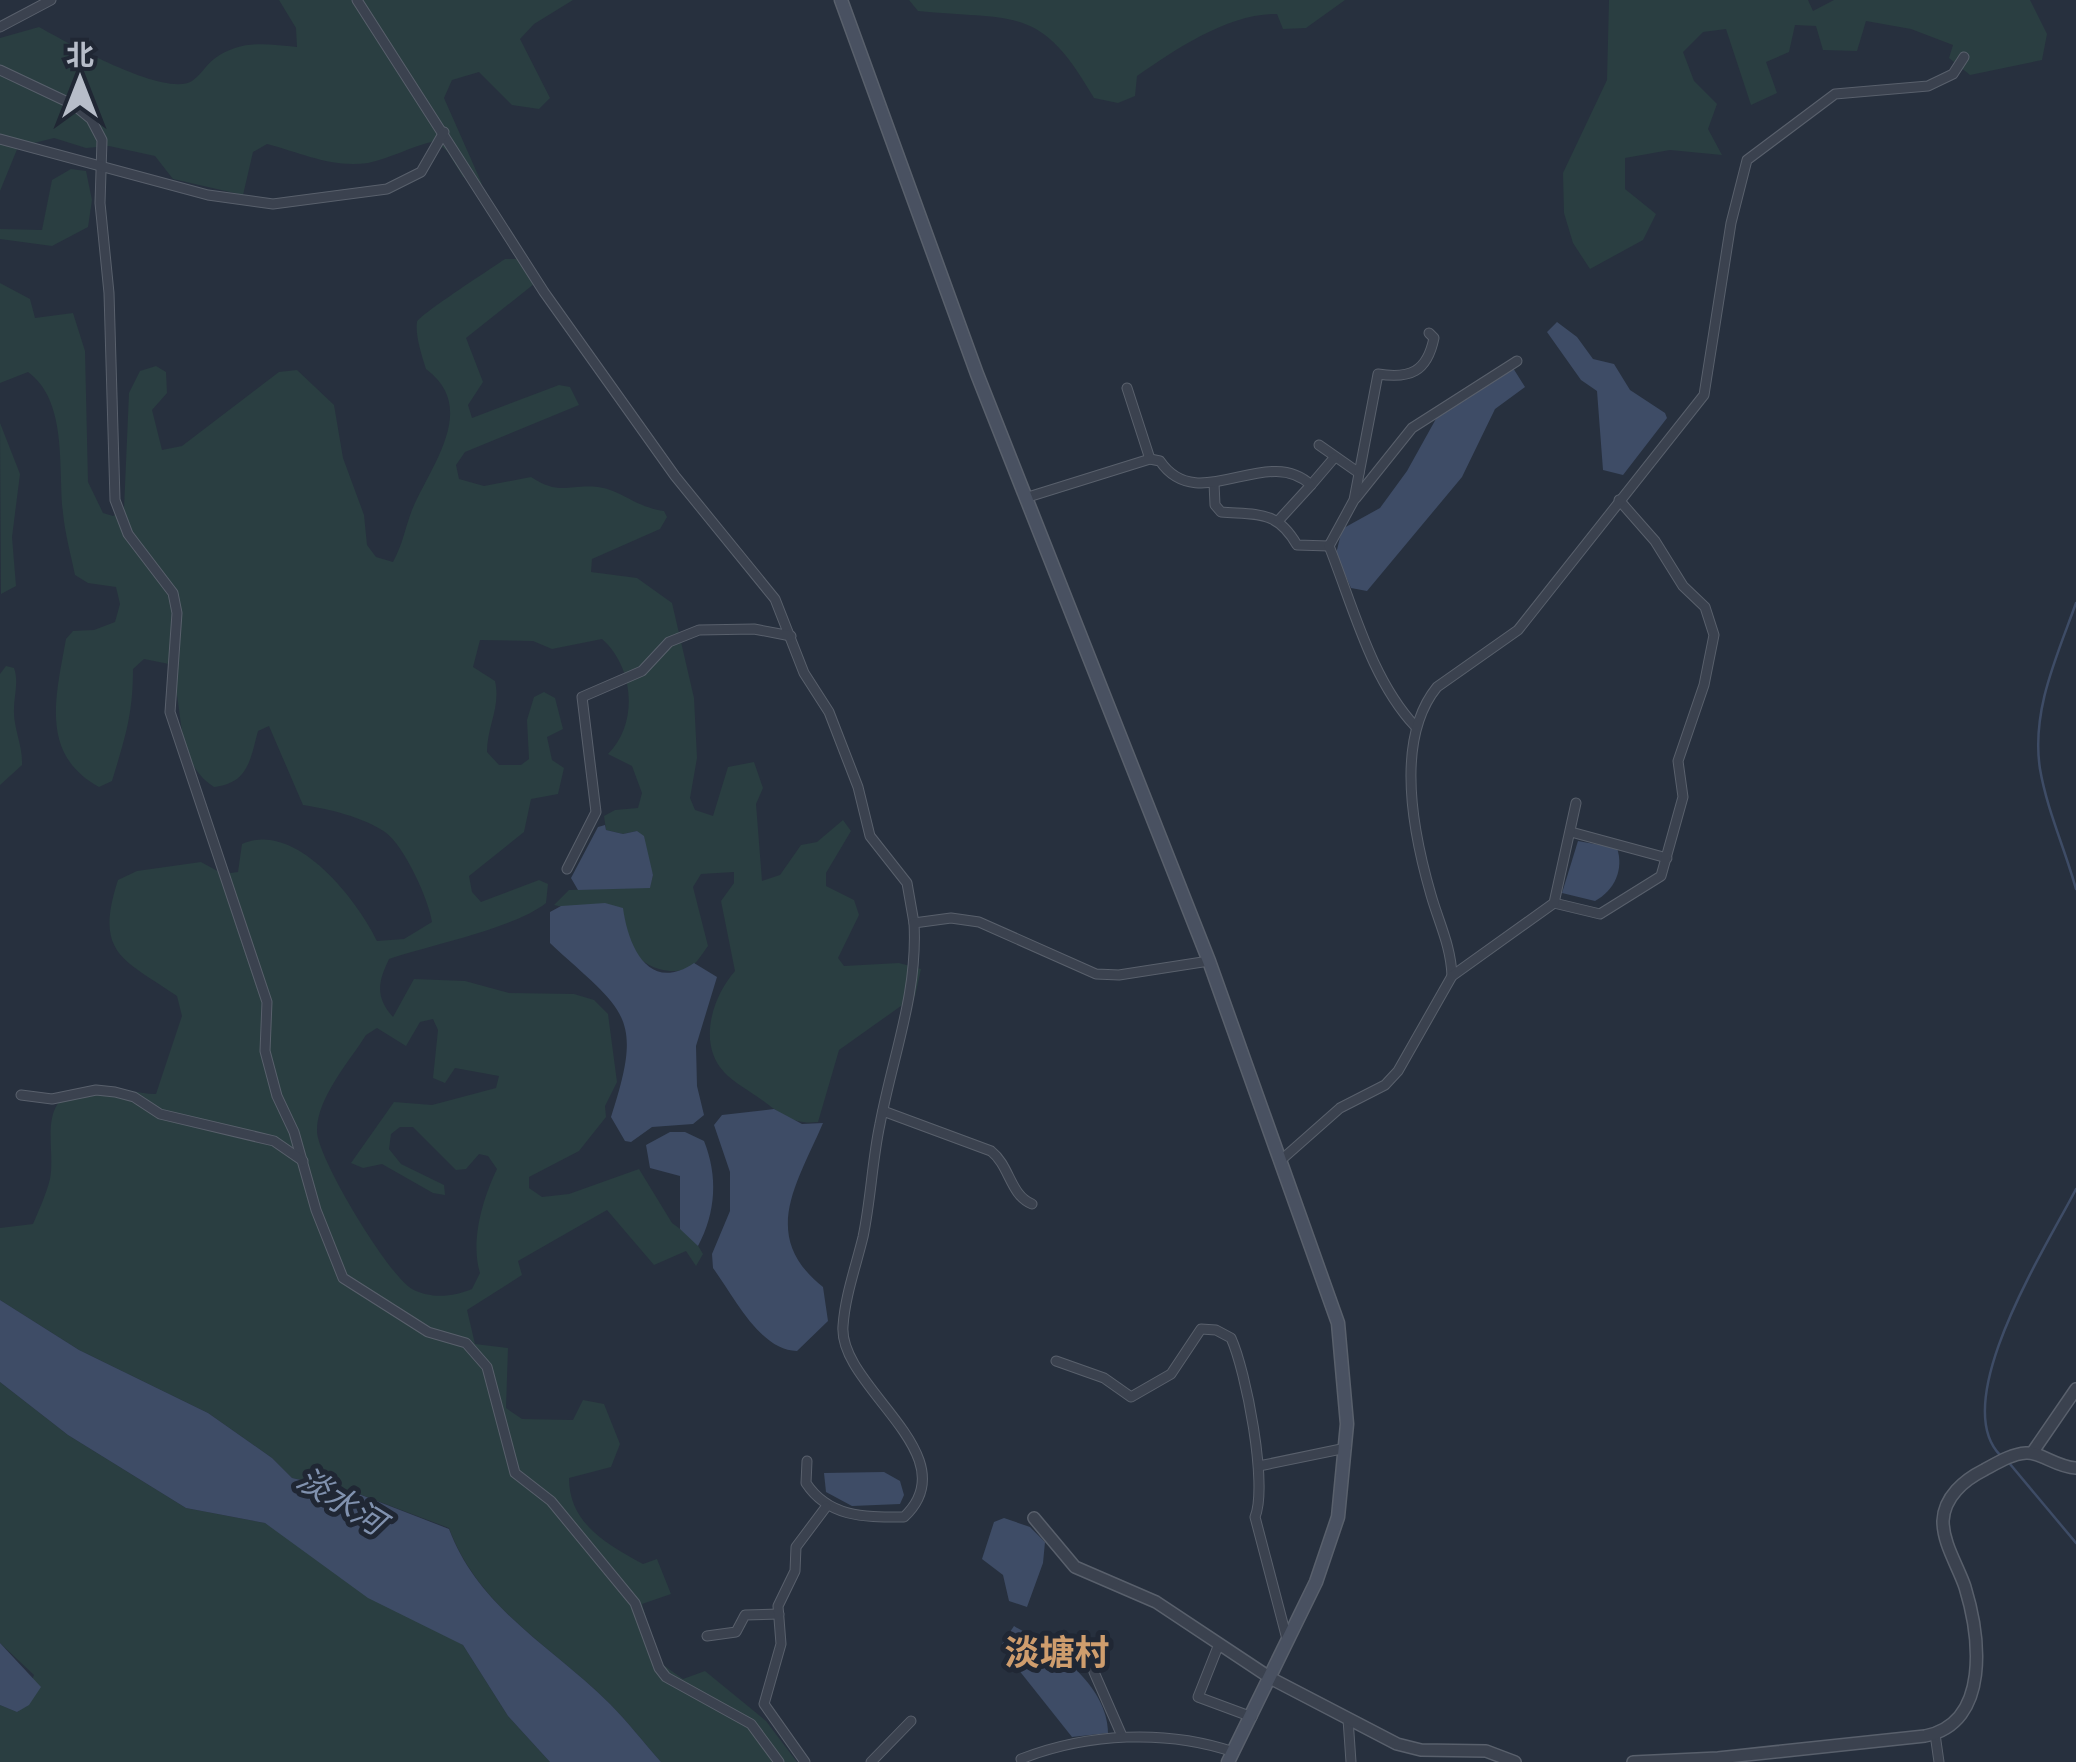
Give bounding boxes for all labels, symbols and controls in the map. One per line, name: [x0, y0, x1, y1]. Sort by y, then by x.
north arrow: [30, 30, 130, 130]
text: 北: [66, 33, 94, 76]
water label: 淡水河: [288, 1454, 400, 1549]
district label: 淡塘村: [1004, 1625, 1110, 1679]

